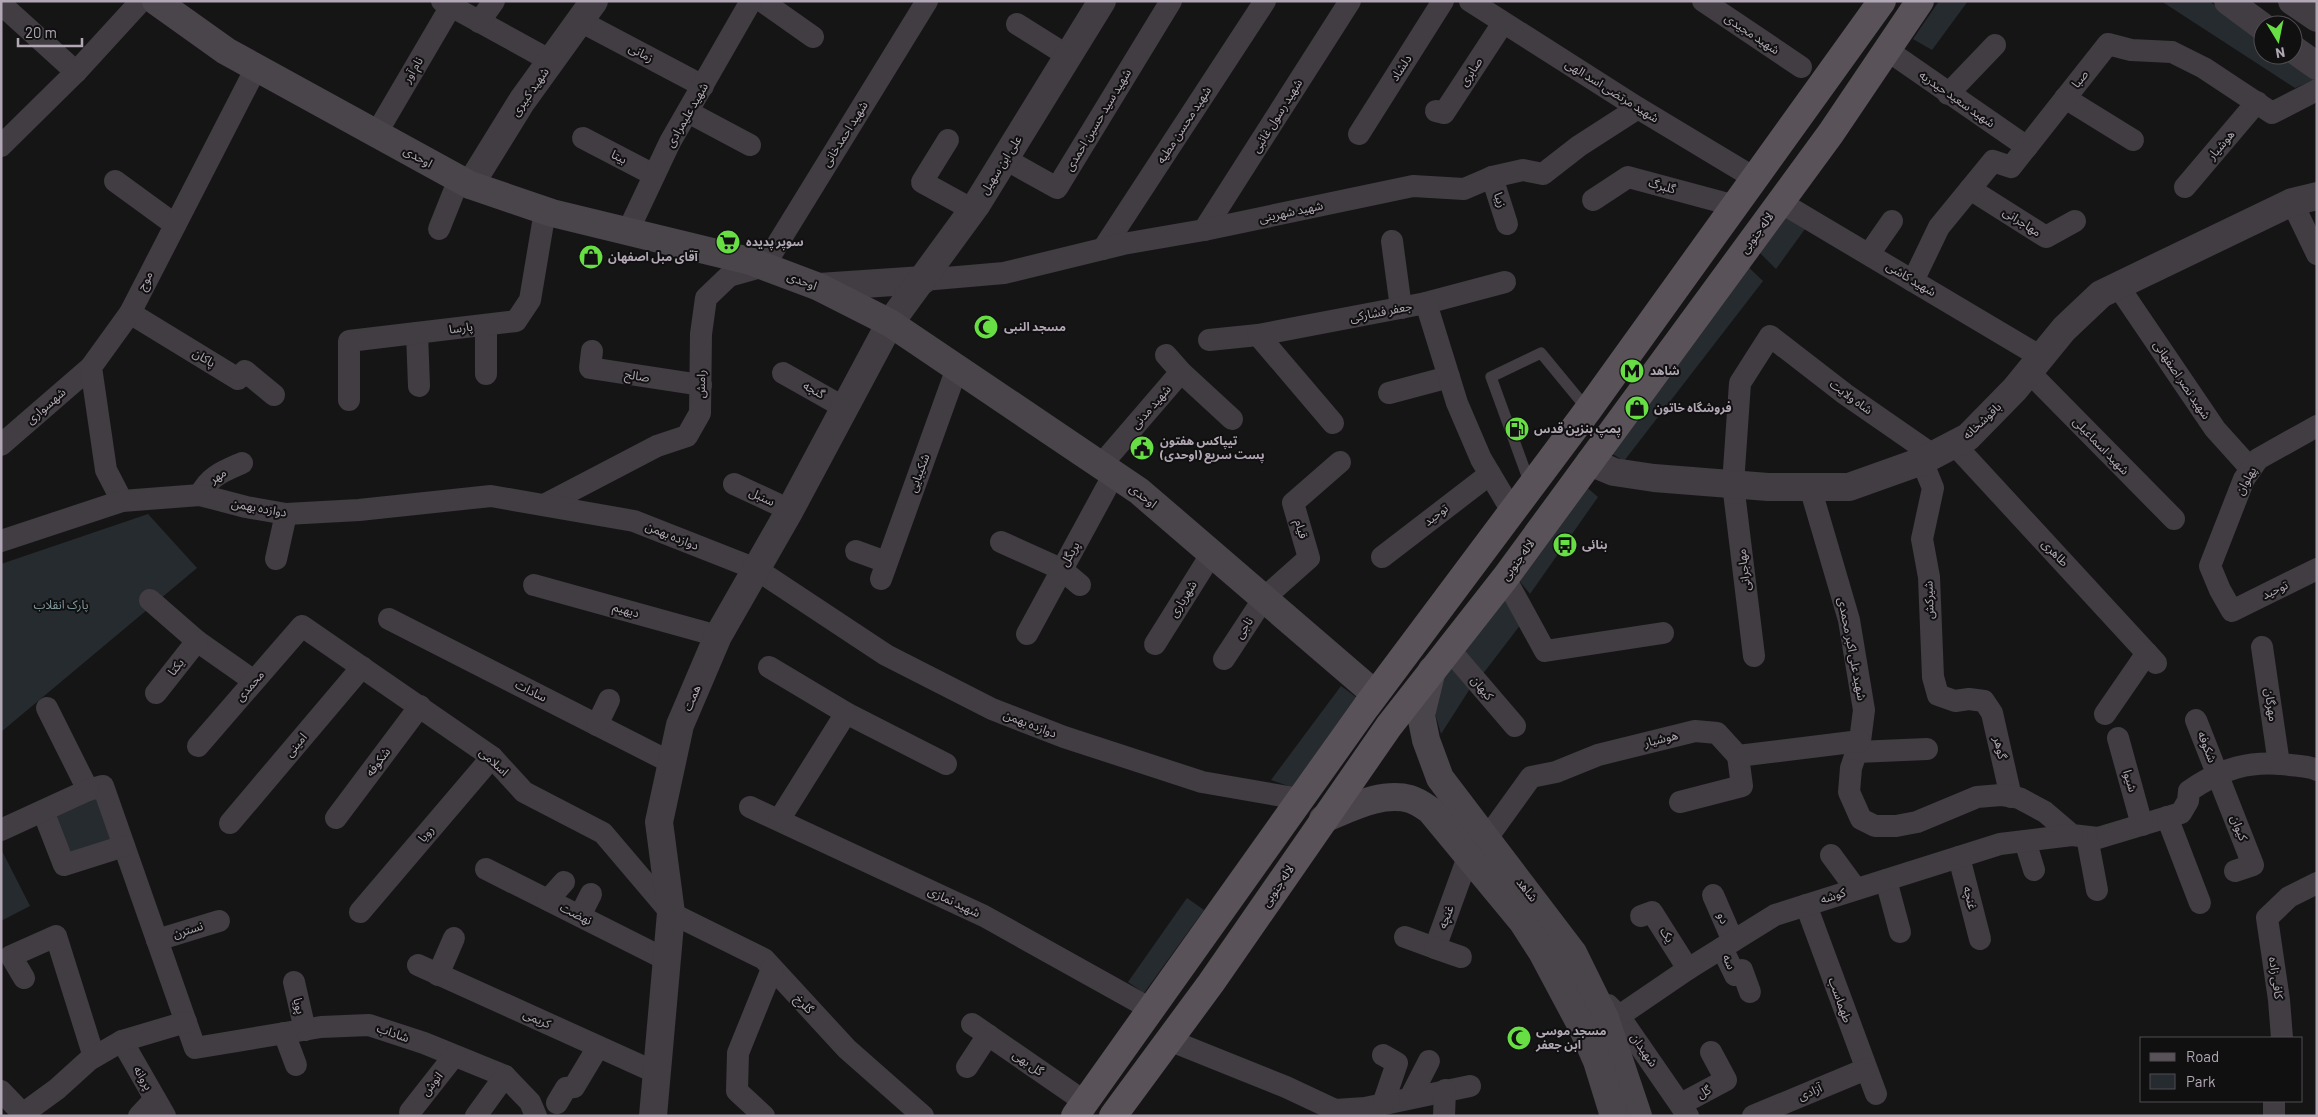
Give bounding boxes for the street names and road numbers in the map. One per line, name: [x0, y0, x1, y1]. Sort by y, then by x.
street label: شهید مجیدی: [1722, 10, 1782, 57]
street label: زمانی: [626, 40, 656, 65]
street label: دلشاد: [1387, 52, 1414, 83]
street label: نام آور: [399, 54, 428, 87]
street label: صابری: [1456, 54, 1486, 89]
street label: شهید مرتضی اسد الهی: [1563, 56, 1662, 125]
street label: شهید کبیری: [507, 64, 552, 119]
street label: شهید سید حسین احمدی: [1061, 66, 1134, 174]
street label: شهید سعید حیدریه: [1916, 67, 1998, 130]
street label: صبا: [2068, 67, 2091, 91]
street label: شهید رسول غائبی: [1248, 76, 1305, 155]
street label: شهید علیمرادی: [662, 80, 711, 150]
street label: شهید محسن مطیه: [1153, 83, 1214, 166]
street label: شهید احمدخانی: [818, 98, 871, 169]
street label: هوشیار: [2203, 127, 2238, 163]
street label: علی ابن سهیل: [977, 132, 1025, 197]
street label: اوحدی: [401, 143, 435, 171]
street label: بیتا: [609, 146, 630, 167]
street label: گلبرگ: [1647, 175, 1678, 197]
street label: زیبا: [1491, 190, 1510, 210]
street label: شهید شهرینی: [1257, 197, 1324, 226]
street label: مهاجرانی: [2000, 204, 2044, 239]
street label: لاله جنوبی: [1737, 209, 1777, 256]
street label: شهید کاشی: [1884, 258, 1939, 299]
street label: اوحدی: [785, 268, 819, 293]
street label: موج: [134, 269, 157, 294]
street label: جعفر فشارکی: [1348, 298, 1413, 325]
street label: پارسا: [448, 319, 474, 337]
street label: شهید نصر اصفهانی: [2150, 337, 2214, 422]
street label: پاکان: [190, 345, 218, 371]
street label: صالح: [623, 366, 651, 387]
street label: رامش: [693, 370, 708, 398]
street label: شاه ولایت: [1827, 376, 1876, 417]
street label: گنجه: [801, 378, 829, 402]
street label: شهید مدنی: [1127, 382, 1174, 432]
street label: شهسواری: [23, 384, 69, 427]
street label: باقوشخانه: [1959, 399, 2004, 442]
street label: شهید اسماعیلی: [2070, 414, 2133, 478]
street label: شکیبایی: [905, 451, 932, 494]
street label: پهلوان: [2232, 464, 2260, 498]
street label: مهر: [206, 465, 229, 487]
street label: اوحدی: [1127, 480, 1160, 511]
street label: سنبل: [747, 484, 777, 509]
street label: دوازده بهمن: [230, 495, 288, 520]
street label: توحید: [1420, 500, 1451, 529]
street label: دوازده بهمن: [643, 518, 701, 553]
street label: قیام: [1290, 518, 1311, 541]
street label: لاله جنوبی: [1498, 536, 1538, 583]
street label: طاهری: [2039, 536, 2072, 570]
street label: پریگل: [1056, 539, 1084, 569]
street label: مهاجرانی: [1733, 548, 1754, 592]
street label: توحید: [2259, 577, 2291, 602]
street label: شهریاری: [1165, 578, 1200, 620]
street label: شیرکش: [1920, 581, 1937, 619]
street label: شهید علی اکبر محمدی: [1835, 596, 1870, 702]
street label: دیهیم: [611, 599, 641, 622]
street label: ناجی: [1231, 614, 1256, 641]
street label: یکتا: [164, 655, 187, 678]
street label: محمدی: [232, 667, 267, 704]
street label: کیهان: [1468, 672, 1498, 704]
street label: سادات: [513, 676, 550, 704]
street label: همت: [679, 682, 703, 713]
street label: مهرگان: [2262, 687, 2281, 722]
street label: دوازده بهمن: [1001, 706, 1059, 741]
street label: هوشیار: [1641, 727, 1679, 750]
street label: شکوفه: [2195, 729, 2220, 765]
street label: امینی: [281, 730, 310, 760]
street label: گوهر: [1990, 734, 2011, 761]
street label: شکوفه: [362, 744, 393, 779]
street label: اسلامی: [477, 744, 512, 779]
street label: شیوا: [2120, 768, 2141, 794]
street label: کیوان: [2228, 813, 2252, 844]
street label: رویا: [414, 822, 437, 845]
street label: لاله جنوبی: [1258, 862, 1297, 910]
street label: شاهد: [1514, 875, 1541, 904]
street label: شهید نمازی: [926, 883, 983, 920]
street label: کوشه: [1818, 884, 1848, 907]
street label: غنچه: [1959, 885, 1981, 911]
street label: نهضت: [558, 899, 595, 928]
street label: غنچه: [1434, 903, 1458, 931]
street label: دو: [1714, 910, 1733, 926]
street label: نسترن: [171, 918, 205, 941]
street label: یک: [1657, 924, 1678, 945]
street label: سه: [1720, 952, 1739, 971]
street label: کافی زاده: [2266, 956, 2287, 1001]
street label: طهماسب: [1825, 975, 1856, 1025]
street label: گلرخ: [790, 991, 818, 1019]
street label: پویا: [289, 996, 309, 1016]
street label: کریمی: [521, 1006, 554, 1032]
street label: شاداب: [375, 1020, 411, 1045]
street label: شهیدان: [1627, 1030, 1661, 1069]
street label: گل بهی: [1010, 1047, 1047, 1079]
street label: پروانه: [130, 1063, 156, 1093]
street label: انوش: [418, 1069, 446, 1099]
street label: آزادی: [1796, 1080, 1825, 1103]
street label: گل: [1694, 1081, 1714, 1101]

